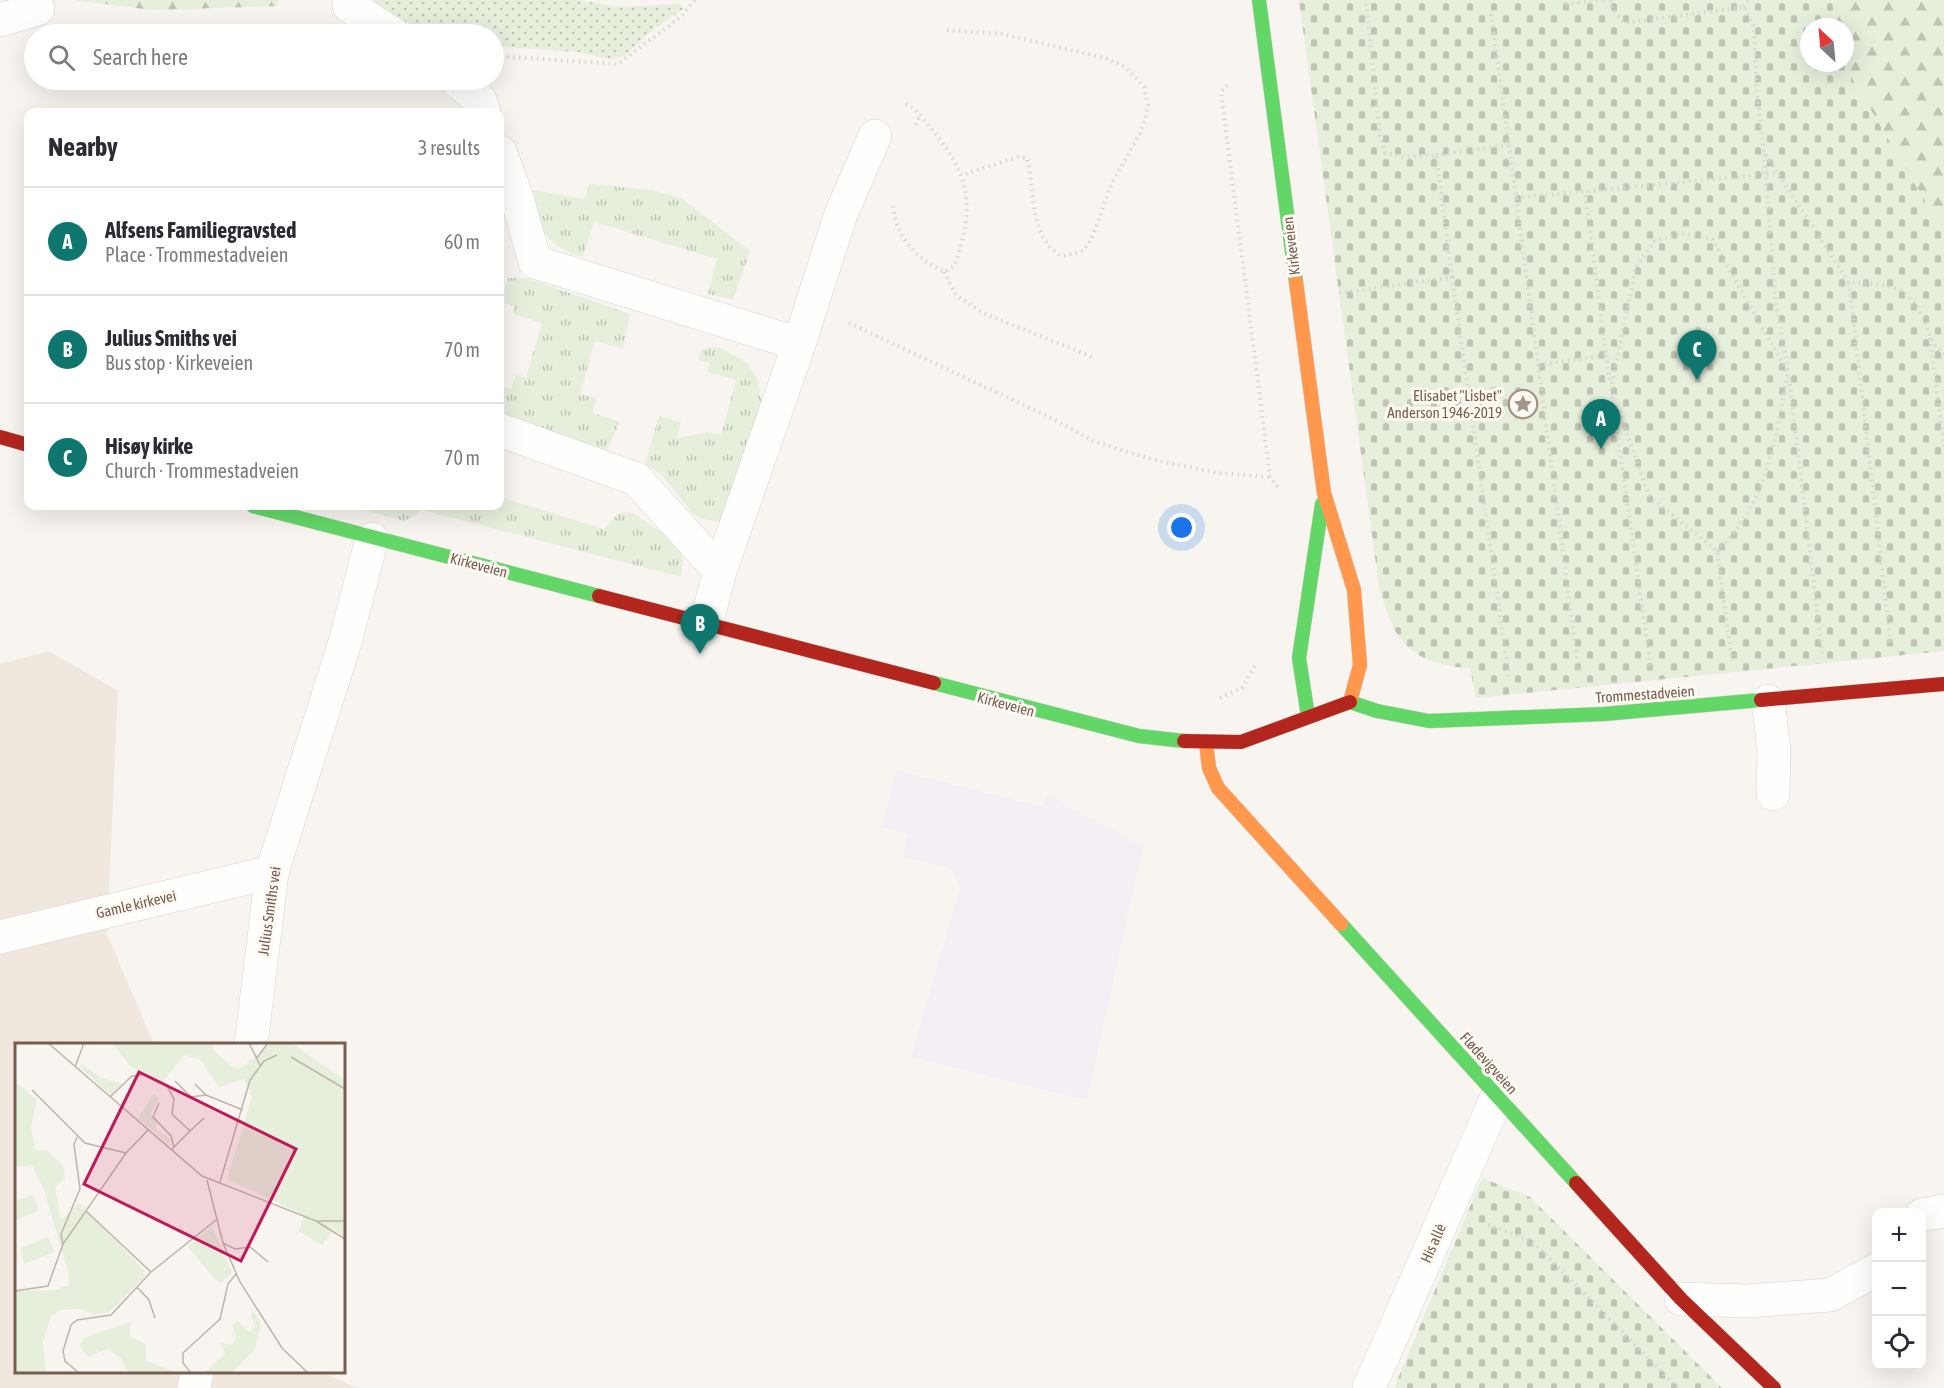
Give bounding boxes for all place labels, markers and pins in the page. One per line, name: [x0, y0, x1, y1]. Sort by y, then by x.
pin: C: [1678, 330, 1716, 380]
place label: Elisabet "Lisbet" Anderson 1946-2019: [1387, 387, 1502, 421]
place icon: Elisabet "Lisbet" Anderson 1946-2019: [1507, 388, 1539, 420]
pin: A: [1582, 400, 1620, 449]
pin: B: [680, 604, 720, 654]

